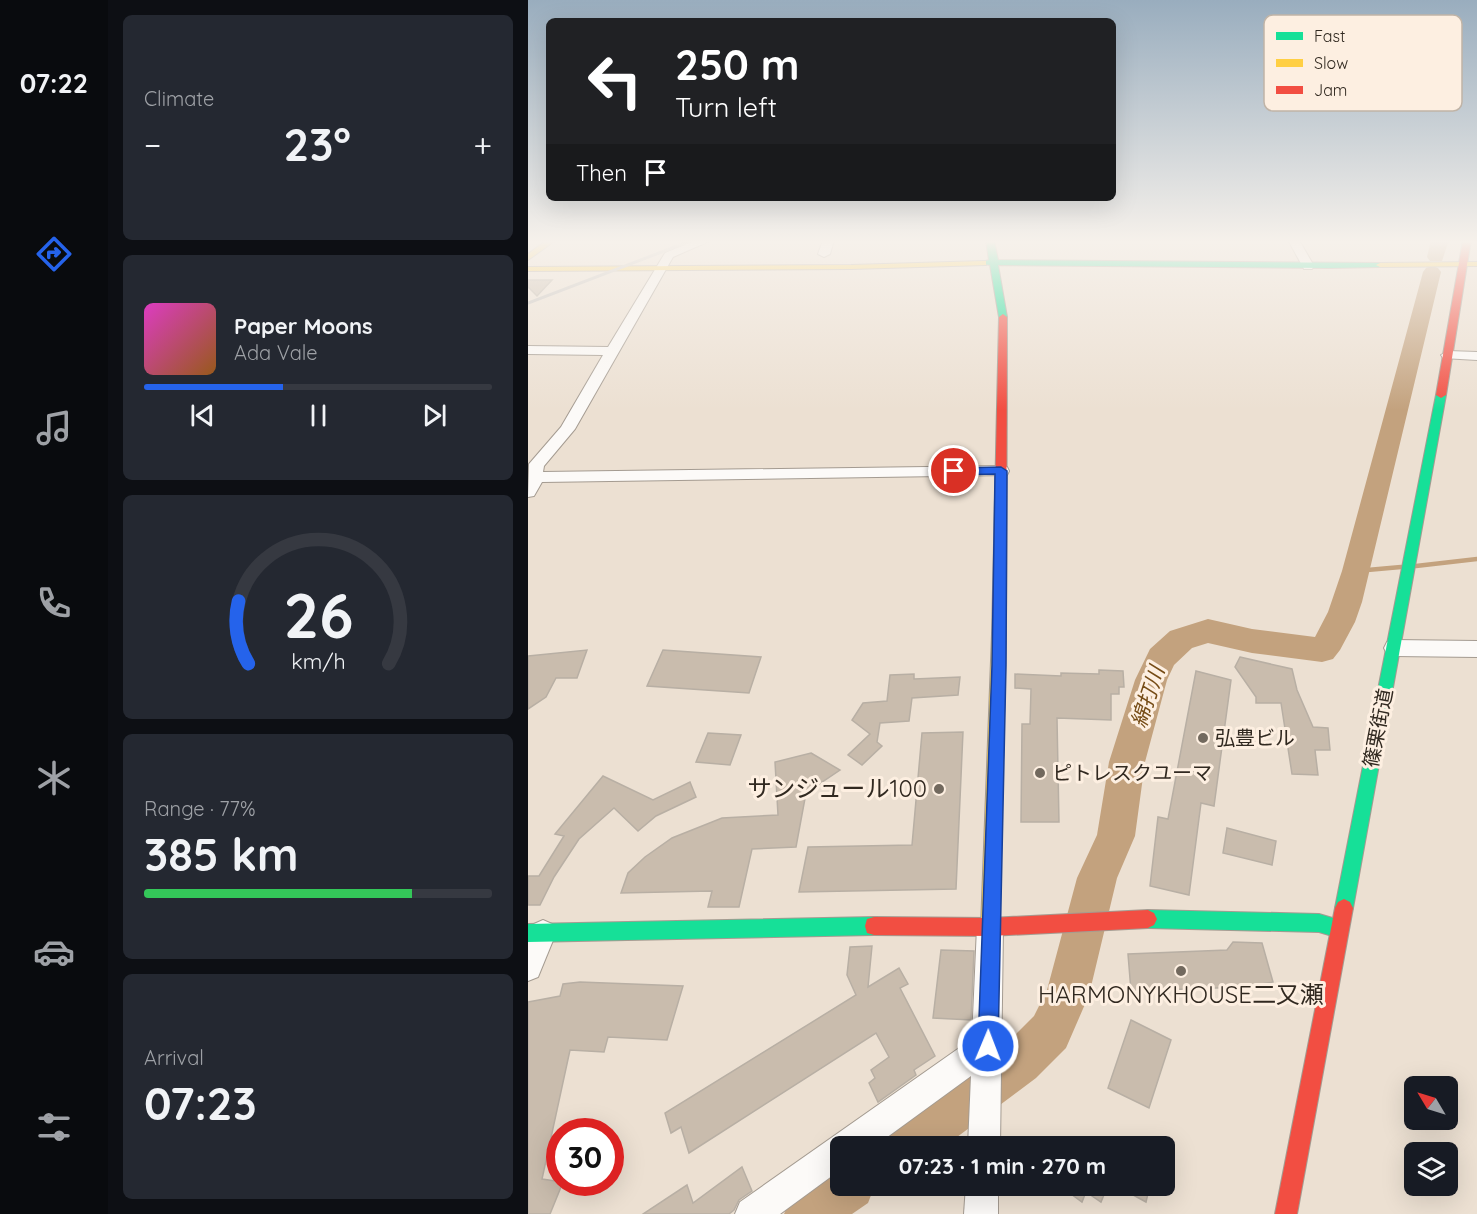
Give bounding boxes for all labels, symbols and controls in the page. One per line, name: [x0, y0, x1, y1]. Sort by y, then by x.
legend: [1264, 15, 1462, 111]
text: Fast: [1314, 26, 1345, 46]
text: 250 m: [675, 38, 799, 91]
icon: left: [576, 42, 654, 120]
text: Slow: [1314, 53, 1348, 73]
text: 07:22: [20, 66, 88, 100]
text: Jam: [1314, 80, 1347, 100]
text: Climate: [144, 86, 214, 111]
text: Turn left: [675, 90, 777, 124]
text: 23°: [284, 116, 351, 172]
text: −: [144, 124, 161, 165]
text: +: [473, 124, 492, 165]
icon: arrive: [639, 156, 672, 189]
text: Then: [576, 159, 627, 187]
icon: directions: [33, 233, 75, 275]
text: Paper Moons: [234, 312, 373, 340]
text: Ada Vale: [234, 340, 318, 365]
icon: previous: [186, 399, 219, 432]
icon: pause: [302, 399, 335, 432]
icon: next: [418, 399, 451, 432]
icon: music: [33, 407, 75, 449]
pin: [928, 445, 979, 496]
icon: arrive: [937, 454, 970, 487]
text: 26: [283, 576, 353, 654]
icon: phone: [33, 582, 75, 624]
text: km/h: [291, 648, 345, 674]
water label: 綿打川: [1125, 661, 1170, 731]
street label: 篠栗街道: [1358, 686, 1397, 770]
place label: 弘豊ビル: [1215, 725, 1295, 750]
marker: 弘豊ビル: [1196, 731, 1210, 745]
icon: climate: [33, 757, 75, 799]
place label: ピトレスクユーマ: [1052, 760, 1212, 785]
marker: ピトレスクユーマ: [1033, 766, 1047, 780]
place label: サンジュール100: [747, 773, 927, 803]
marker: サンジュール100: [932, 782, 946, 796]
text: Range · 77%: [144, 796, 255, 821]
text: 385 km: [144, 826, 298, 882]
icon: car: [33, 931, 75, 973]
marker: HARMONYKHOUSE二又瀬: [1174, 964, 1188, 978]
place label: HARMONYKHOUSE二又瀬: [1038, 979, 1324, 1009]
position arrow: [956, 1014, 1020, 1078]
text: Arrival: [144, 1045, 204, 1070]
text: 07:23: [144, 1075, 257, 1131]
north arrow: [1404, 1076, 1458, 1130]
map controls: [1404, 1076, 1458, 1196]
icon: filters: [33, 1106, 75, 1148]
speed limit sign: 30: [546, 1118, 624, 1196]
button: layers: [1404, 1142, 1458, 1196]
text: 07:23 · 1 min · 270 m: [899, 1152, 1106, 1180]

